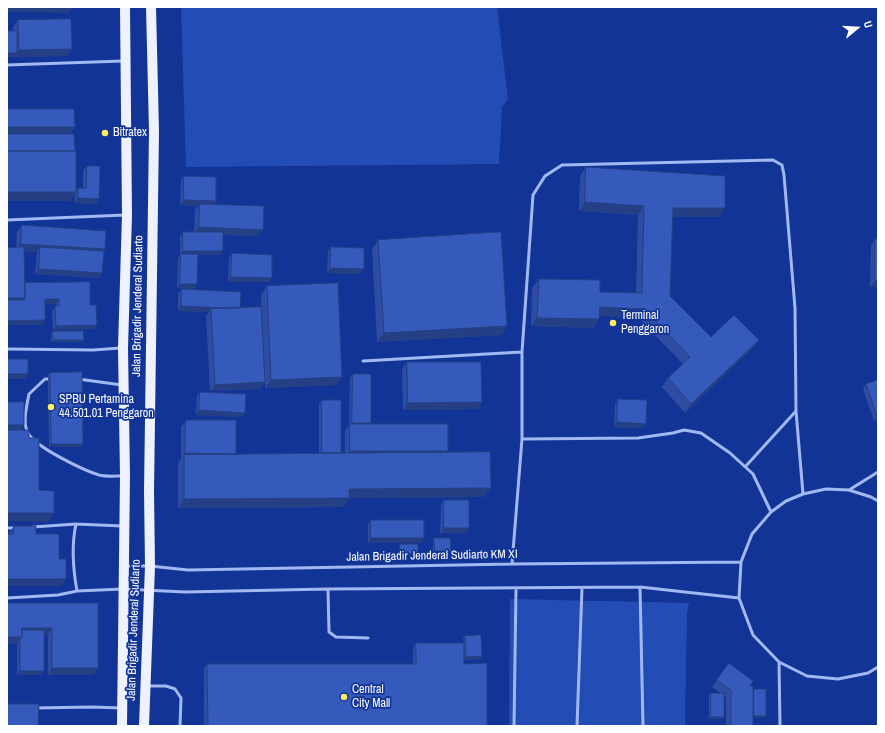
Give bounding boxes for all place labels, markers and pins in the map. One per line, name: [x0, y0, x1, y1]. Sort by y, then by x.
place label: Bitratex: [113, 126, 147, 140]
marker: Bitratex: [100, 128, 110, 138]
place label: Terminal Penggaron: [621, 309, 669, 337]
marker: Terminal Penggaron: [608, 318, 618, 328]
place label: SPBU Pertamina 44.501.01 Penggaron: [59, 393, 154, 421]
marker: SPBU Pertamina 44.501.01 Penggaron: [46, 402, 56, 412]
place label: Central City Mall: [352, 683, 390, 711]
marker: Central City Mall: [339, 692, 349, 702]

